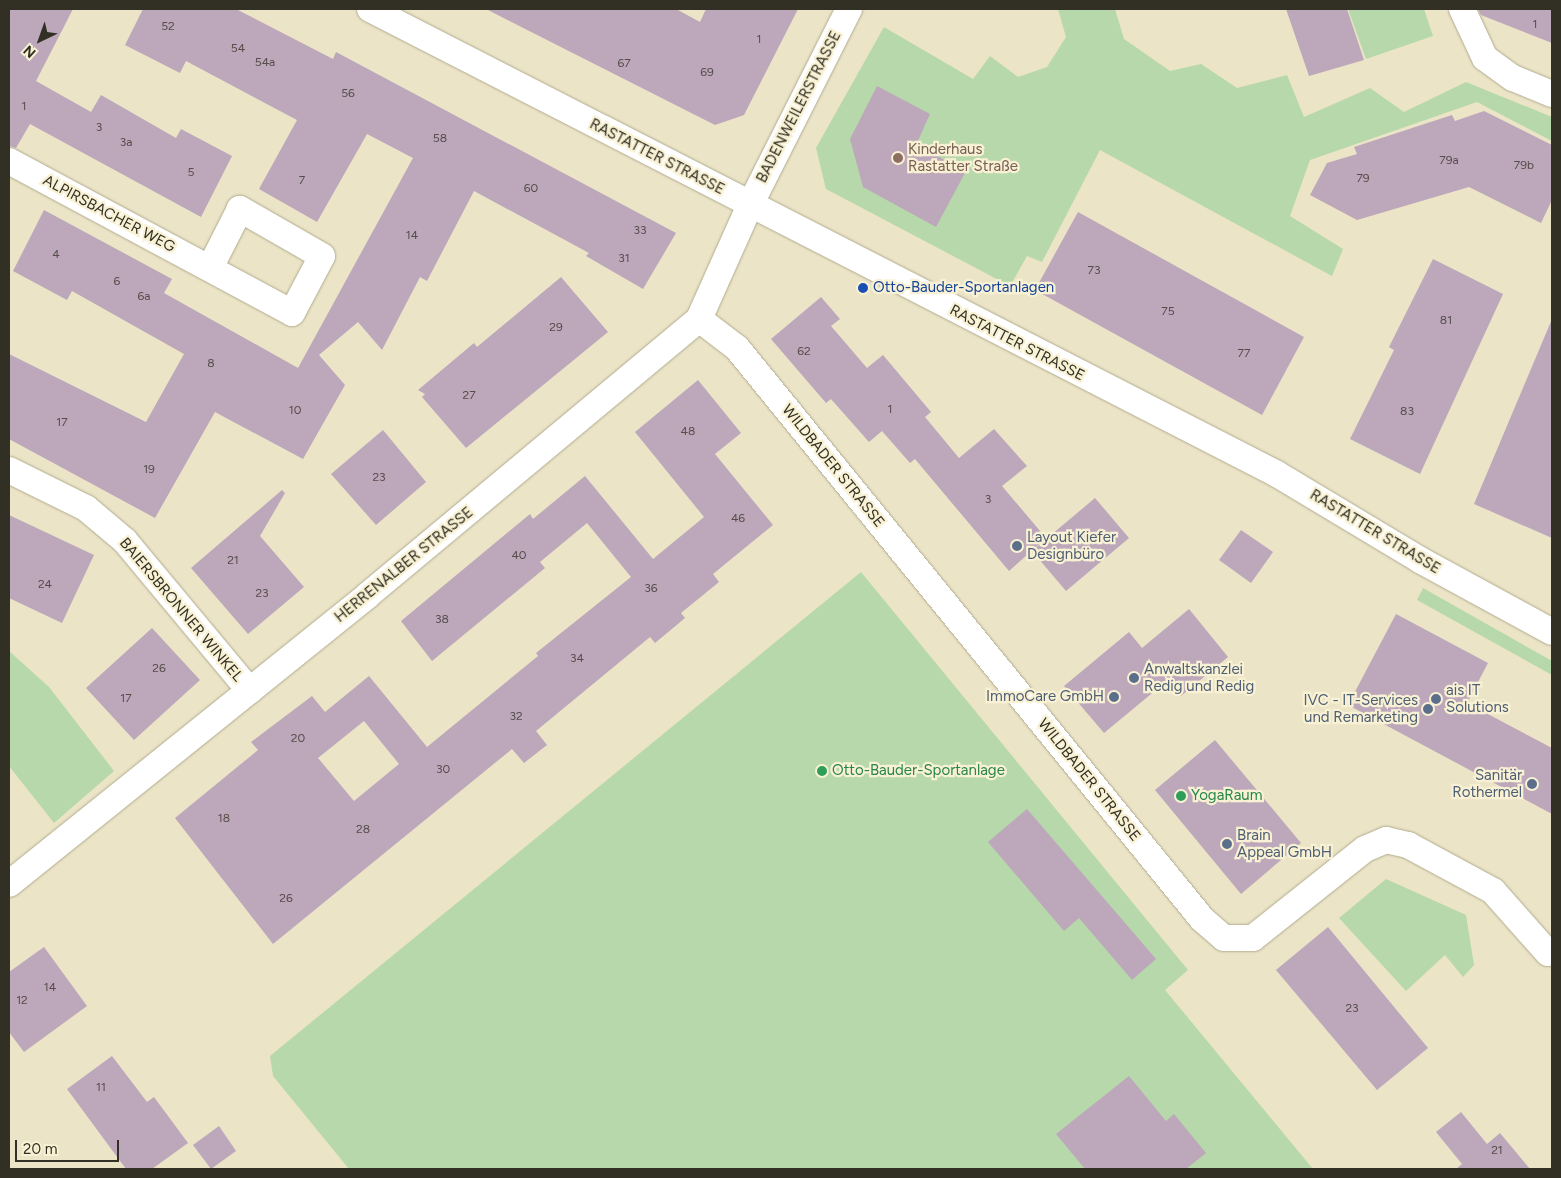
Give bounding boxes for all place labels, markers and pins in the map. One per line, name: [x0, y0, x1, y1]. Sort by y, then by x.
place label: Kinderhaus Rastatter Straße: [908, 140, 1018, 175]
marker: Kinderhaus Rastatter Straße: [892, 152, 904, 164]
place label: Otto-Bauder-Sportanlagen: [873, 279, 1054, 297]
marker: Otto-Bauder-Sportanlagen: [857, 282, 869, 294]
place label: Layout Kiefer Designbüro: [1027, 528, 1116, 563]
marker: Layout Kiefer Designbüro: [1011, 540, 1023, 552]
place label: Anwaltskanzlei Redig und Redig: [1144, 660, 1254, 695]
marker: Anwaltskanzlei Redig und Redig: [1128, 672, 1140, 684]
place label: ais IT Solutions: [1446, 681, 1509, 716]
place label: ImmoCare GmbH: [986, 688, 1104, 706]
marker: ImmoCare GmbH: [1108, 691, 1120, 703]
place label: IVC - IT-Services und Remarketing: [1303, 691, 1418, 726]
marker: ais IT Solutions: [1430, 693, 1442, 705]
marker: IVC - IT-Services und Remarketing: [1422, 703, 1434, 715]
place label: Otto-Bauder-Sportanlage: [832, 762, 1005, 780]
marker: Otto-Bauder-Sportanlage: [816, 765, 828, 777]
place label: Sanitär Rothermel: [1452, 766, 1522, 801]
marker: Sanitär Rothermel: [1526, 778, 1538, 790]
place label: YogaRaum: [1191, 787, 1262, 805]
marker: YogaRaum: [1175, 790, 1187, 802]
place label: Brain Appeal GmbH: [1237, 826, 1332, 861]
marker: Brain Appeal GmbH: [1221, 838, 1233, 850]

